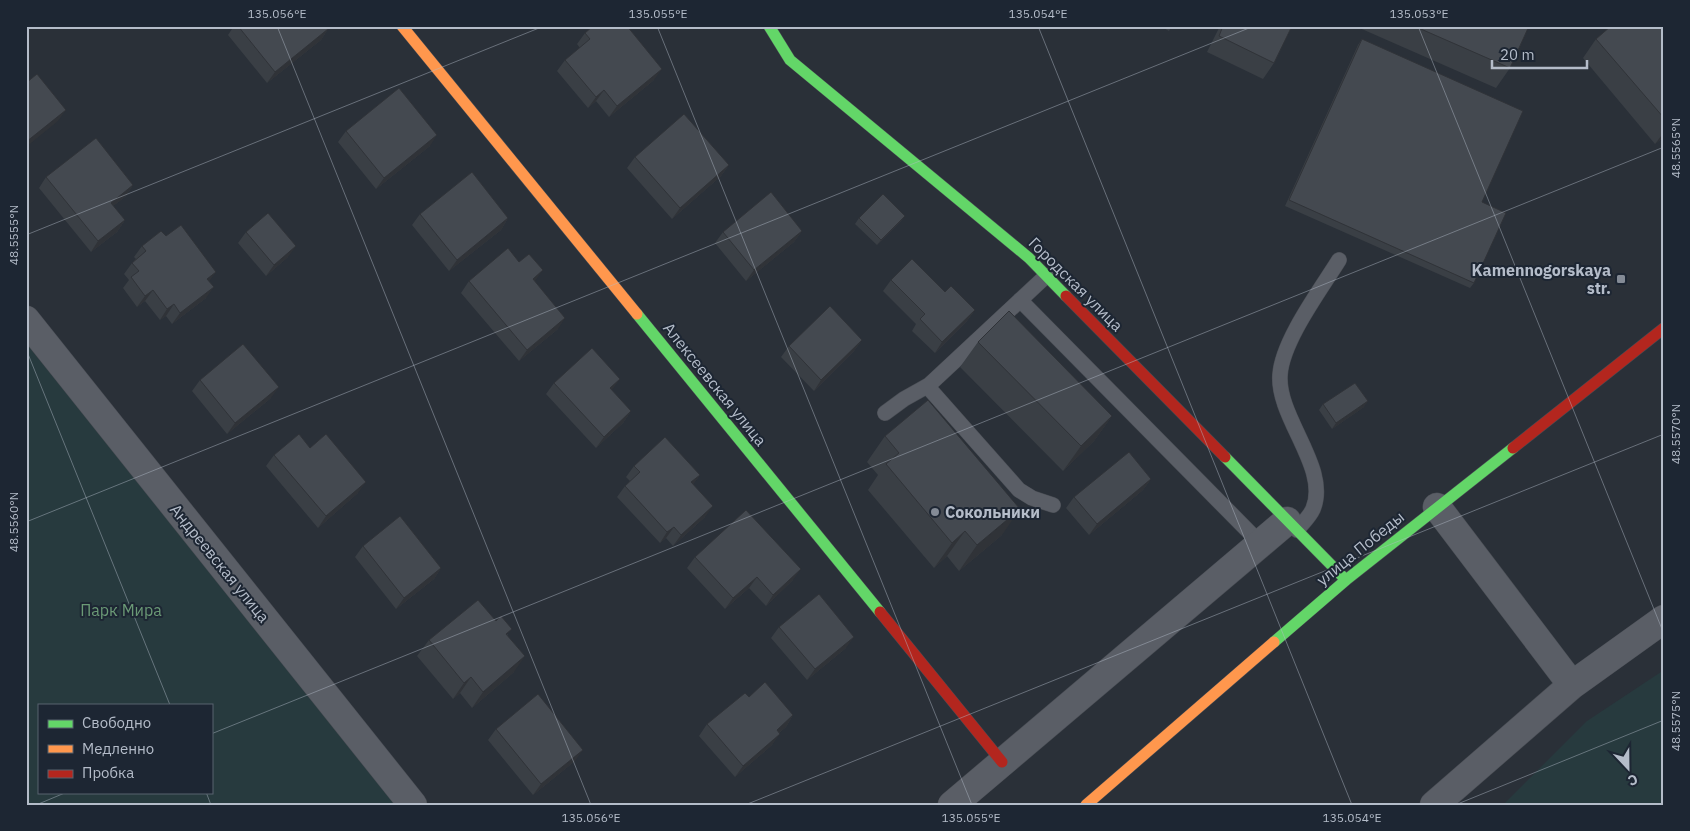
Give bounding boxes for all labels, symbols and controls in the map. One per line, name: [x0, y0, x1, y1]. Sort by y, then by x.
text: 135.056°E: [247, 6, 307, 21]
text: 135.055°E: [628, 6, 688, 21]
text: 135.054°E: [1008, 6, 1068, 21]
text: 135.053°E: [1389, 6, 1449, 21]
scale bar: [1492, 38, 1588, 70]
text: 20 m: [1500, 45, 1535, 64]
text: 48.5565°N: [1668, 118, 1683, 178]
text: 48.5555°N: [6, 205, 21, 265]
street label: Городская улица: [1025, 233, 1128, 336]
place label: Kamennogorskaya str.: [1472, 260, 1611, 298]
marker: Kamennogorskaya str.: [1615, 273, 1627, 285]
street label: Алексеевская улица: [659, 318, 771, 450]
text: 48.5570°N: [1668, 404, 1683, 464]
text: 48.5560°N: [6, 492, 21, 552]
street label: Андреевская улица: [166, 500, 274, 627]
place label: Сокольники: [945, 502, 1040, 522]
marker: Сокольники: [929, 506, 941, 518]
street label: улица Победы: [1312, 507, 1408, 589]
park label: Парк Мира: [80, 600, 162, 620]
text: 48.5575°N: [1668, 691, 1683, 751]
legend: [38, 704, 212, 794]
text: Свободно: [82, 713, 151, 732]
text: Медленно: [82, 739, 154, 758]
north arrow: [1602, 744, 1652, 794]
text: Пробка: [82, 763, 134, 782]
text: С: [1625, 770, 1640, 790]
text: 135.056°E: [561, 810, 621, 825]
text: 135.055°E: [941, 810, 1001, 825]
text: 135.054°E: [1322, 810, 1382, 825]

